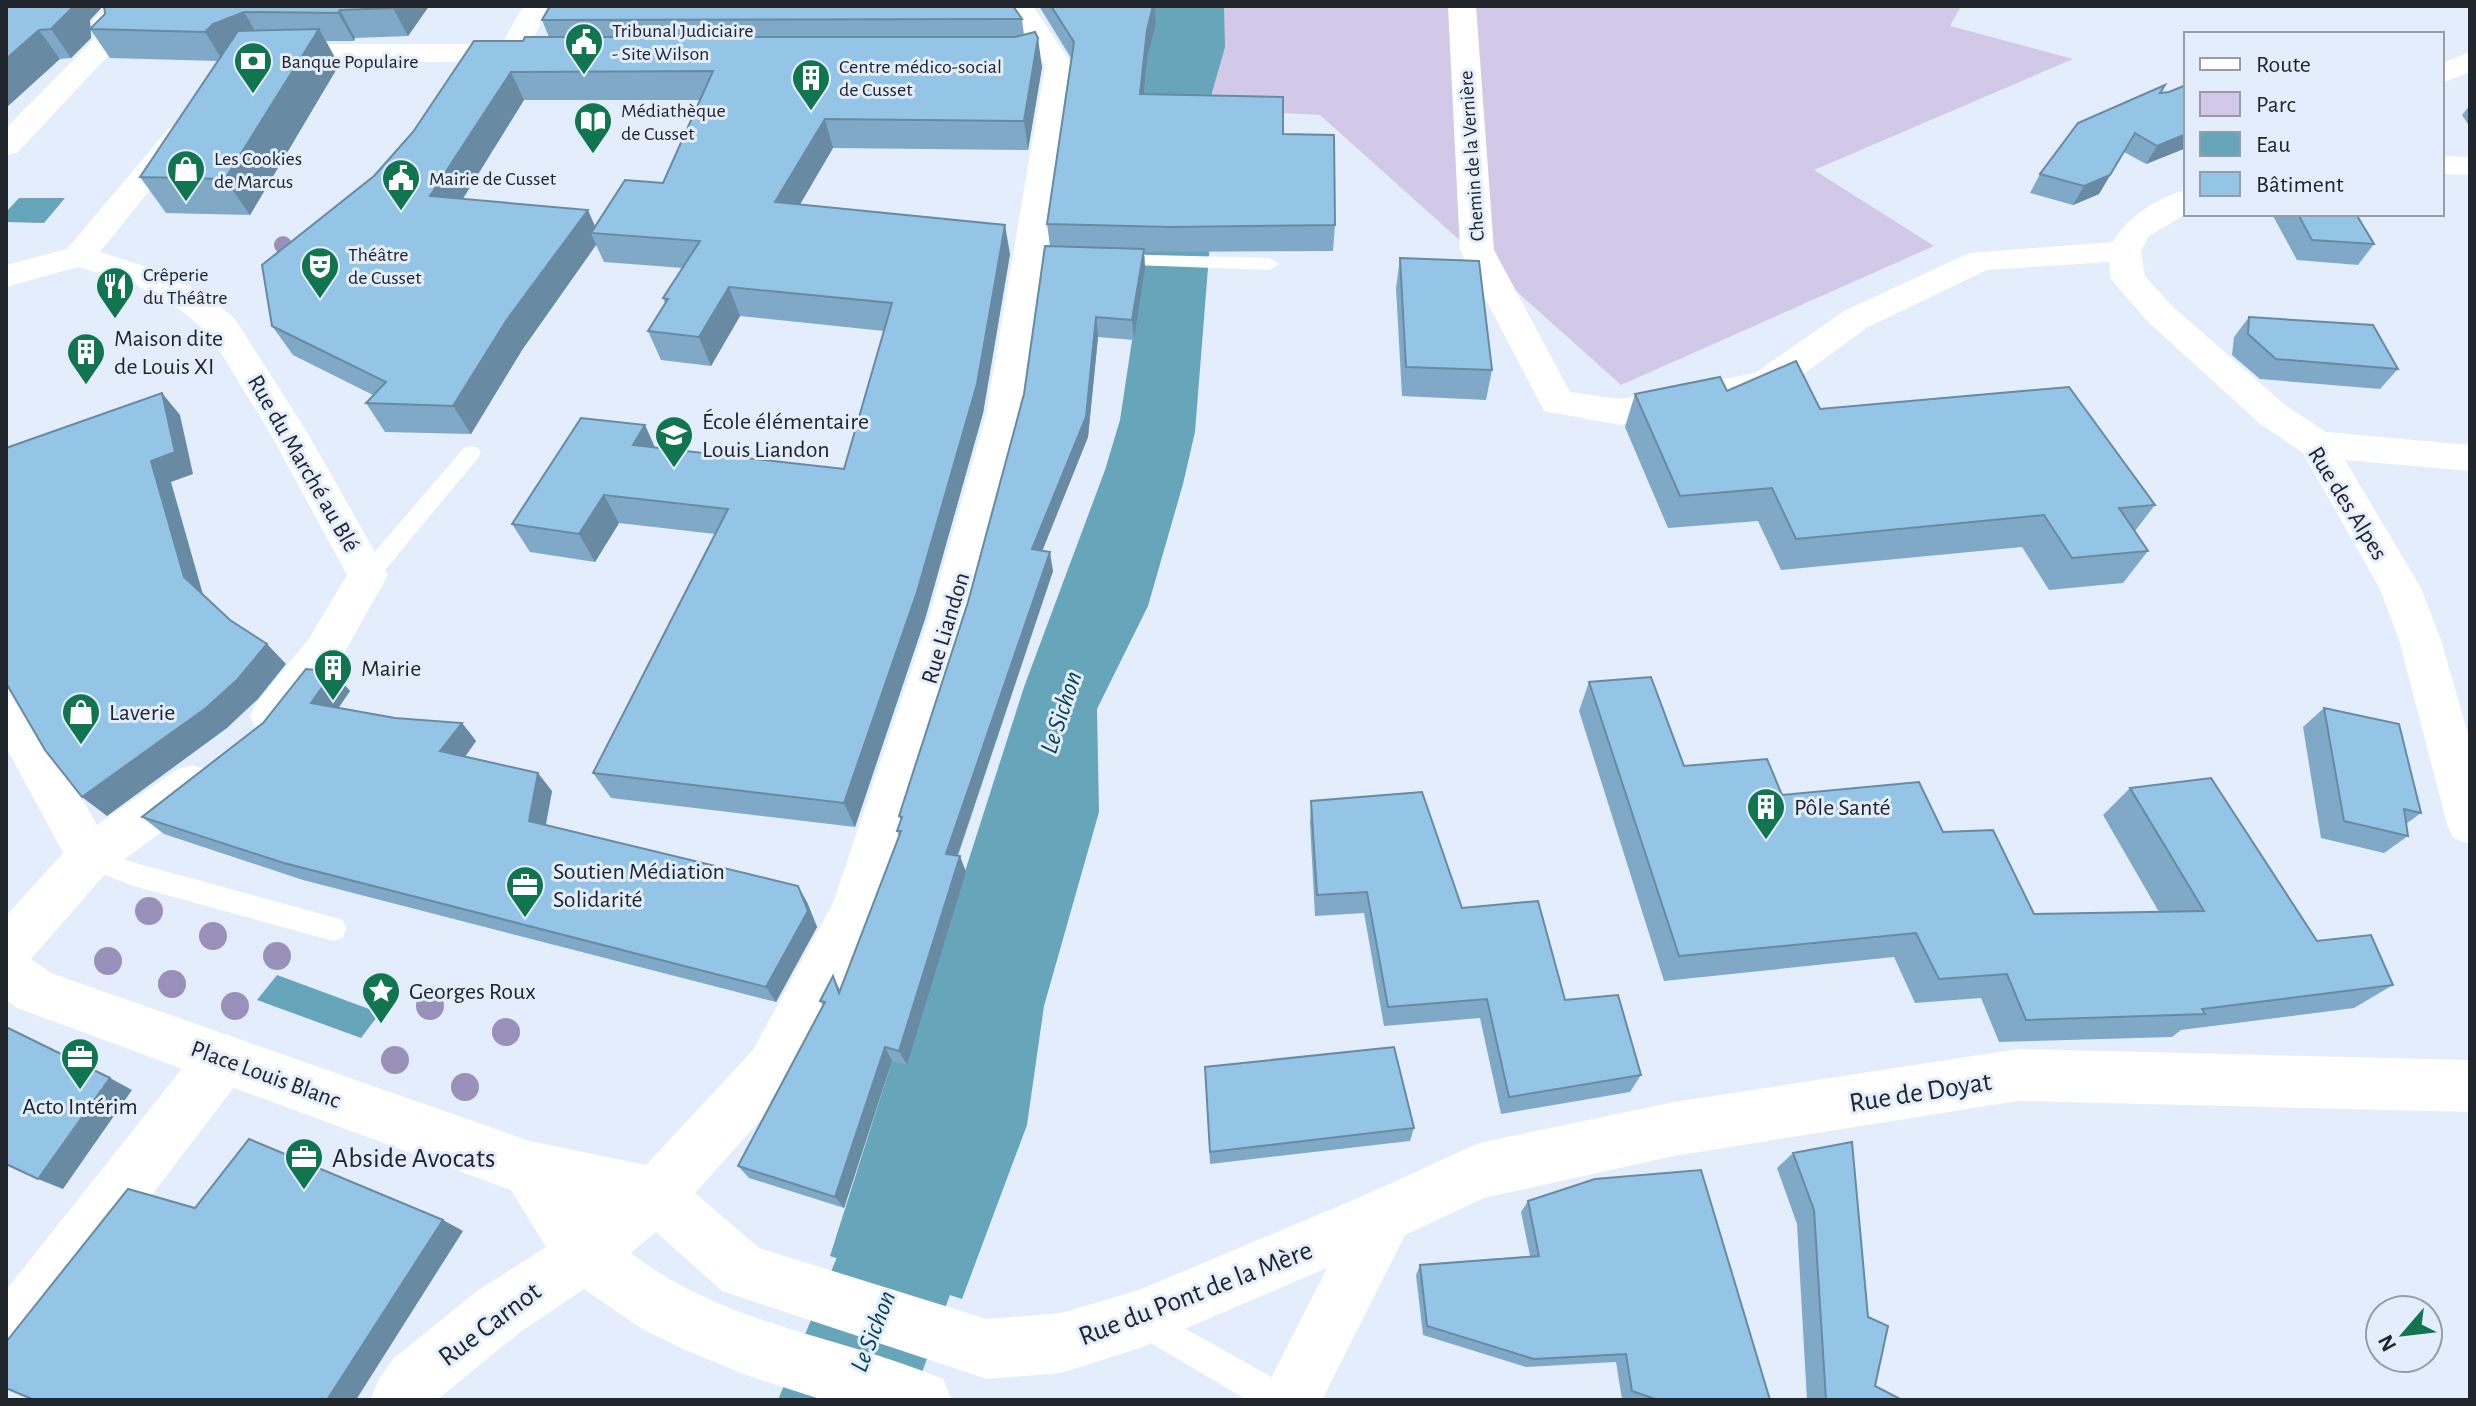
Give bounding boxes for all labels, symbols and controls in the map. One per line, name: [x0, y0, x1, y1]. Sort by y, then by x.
public building icon: Tribunal Judiciaire - Site Wilson: [563, 21, 605, 76]
place label: Tribunal Judiciaire - Site Wilson: [612, 21, 754, 64]
legend: [2184, 32, 2444, 216]
bank icon: Banque Populaire: [232, 40, 274, 95]
place label: Banque Populaire: [281, 52, 418, 72]
text: Route: [2256, 53, 2311, 77]
building icon: Centre médico-social de Cusset: [790, 57, 832, 112]
place label: Centre médico-social de Cusset: [839, 57, 1002, 100]
street label: Chemin de la Vernière: [1456, 70, 1488, 242]
text: Parc: [2256, 93, 2296, 117]
library icon: Médiathèque de Cusset: [572, 100, 614, 155]
place label: Médiathèque de Cusset: [621, 101, 726, 144]
text: Eau: [2256, 133, 2290, 157]
shop icon: Les Cookies de Marcus: [165, 148, 207, 203]
place label: Les Cookies de Marcus: [214, 149, 302, 192]
public building icon: Mairie de Cusset: [380, 157, 422, 212]
place label: Mairie de Cusset: [429, 169, 557, 189]
text: Bâtiment: [2256, 173, 2344, 197]
theatre icon: Théâtre de Cusset: [299, 245, 341, 300]
place label: Théâtre de Cusset: [348, 245, 422, 288]
restaurant icon: Crêperie du Théâtre: [94, 265, 136, 320]
place label: Crêperie du Théâtre: [143, 265, 227, 308]
place label: Maison dite de Louis XI: [114, 327, 223, 379]
building icon: Maison dite de Louis XI: [65, 331, 107, 386]
street label: Rue du Marché au Blé: [243, 371, 364, 556]
place label: École élémentaire Louis Liandon: [702, 408, 869, 462]
school or university icon: École élémentaire Louis Liandon: [653, 414, 695, 469]
street label: Rue des Alpes: [2303, 443, 2391, 564]
street label: Rue Liandon: [918, 570, 974, 687]
building icon: Mairie: [312, 647, 354, 702]
place label: Mairie: [361, 657, 421, 681]
water label: Le Sichon: [1035, 668, 1086, 757]
shop icon: Laverie: [60, 691, 102, 746]
place label: Laverie: [109, 701, 175, 725]
building icon: Pôle Santé: [1745, 786, 1787, 841]
place label: Pôle Santé: [1794, 796, 1891, 820]
place label: Soutien Médiation Solidarité: [553, 860, 725, 912]
office icon: Soutien Médiation Solidarité: [504, 864, 546, 919]
place icon: Georges Roux: [360, 970, 402, 1025]
place label: Georges Roux: [409, 980, 536, 1004]
office icon: Acto Intérim: [59, 1036, 101, 1091]
street label: Place Louis Blanc: [188, 1037, 344, 1113]
street label: Rue de Doyat: [1847, 1068, 1993, 1118]
place label: Acto Intérim: [22, 1095, 138, 1119]
office icon: Abside Avocats: [283, 1136, 325, 1191]
place label: Abside Avocats: [332, 1145, 495, 1173]
street label: Rue du Pont de la Mère: [1075, 1236, 1316, 1351]
street label: Rue Carnot: [434, 1277, 547, 1372]
water label: Le Sichon: [846, 1287, 900, 1376]
north arrow: [2364, 1294, 2444, 1374]
text: N: [2374, 1331, 2401, 1355]

